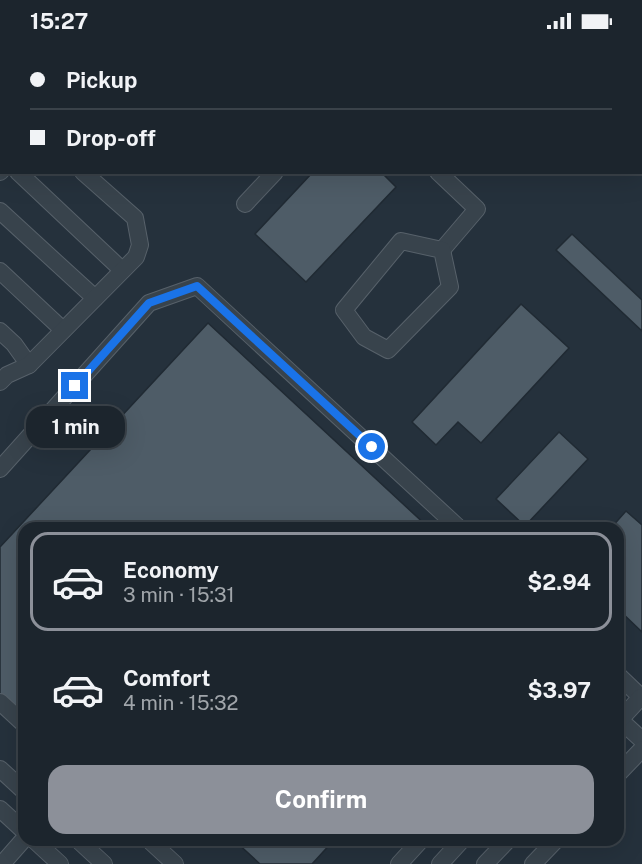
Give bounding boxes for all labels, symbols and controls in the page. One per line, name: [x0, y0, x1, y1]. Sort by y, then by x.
text: 15:27: [30, 8, 88, 34]
text: Pickup: [66, 67, 137, 93]
text: Drop-off: [66, 125, 156, 151]
route end: [61, 372, 88, 399]
callout: 1 min: [26, 407, 124, 449]
text: 1 min: [51, 415, 100, 439]
route start: [358, 433, 385, 460]
icon: car: [51, 555, 105, 609]
text: Economy: [123, 557, 219, 583]
text: $2.94: [527, 569, 591, 595]
text: 3 min · 15:31: [123, 583, 235, 607]
icon: car: [51, 663, 105, 717]
text: Comfort: [123, 665, 210, 691]
text: $3.97: [528, 677, 591, 703]
text: 4 min · 15:32: [123, 691, 239, 715]
button: Confirm: [48, 765, 594, 834]

